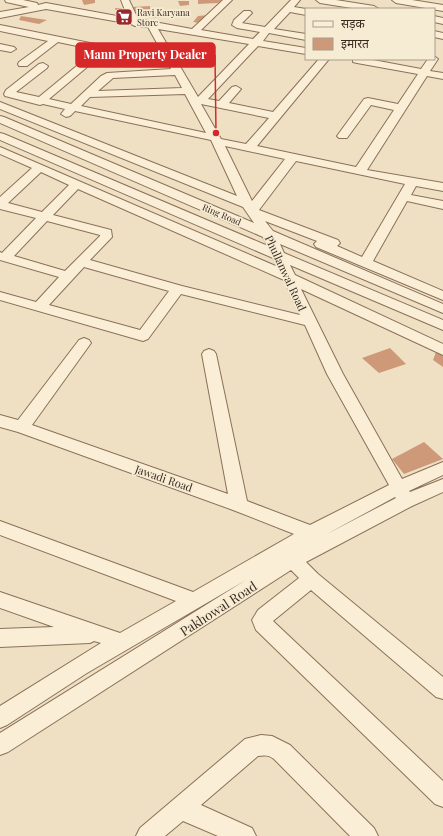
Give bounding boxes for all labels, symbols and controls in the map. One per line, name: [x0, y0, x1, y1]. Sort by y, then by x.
place label: Ravi Karyana Store: [137, 6, 190, 28]
supermarket icon: Ravi Karyana Store: [114, 7, 134, 27]
legend: [305, 8, 435, 60]
text: सड़क: [341, 15, 366, 31]
text: इमारत: [341, 35, 370, 51]
callout: Mann Property Dealer: [76, 43, 215, 67]
text: Mann Property Dealer: [83, 46, 207, 62]
street label: Ring Road: [201, 200, 244, 228]
street label: Phullanwal Road: [262, 233, 310, 314]
street label: Jawadi Road: [132, 461, 195, 495]
street label: Pakhowal Road: [176, 577, 260, 639]

